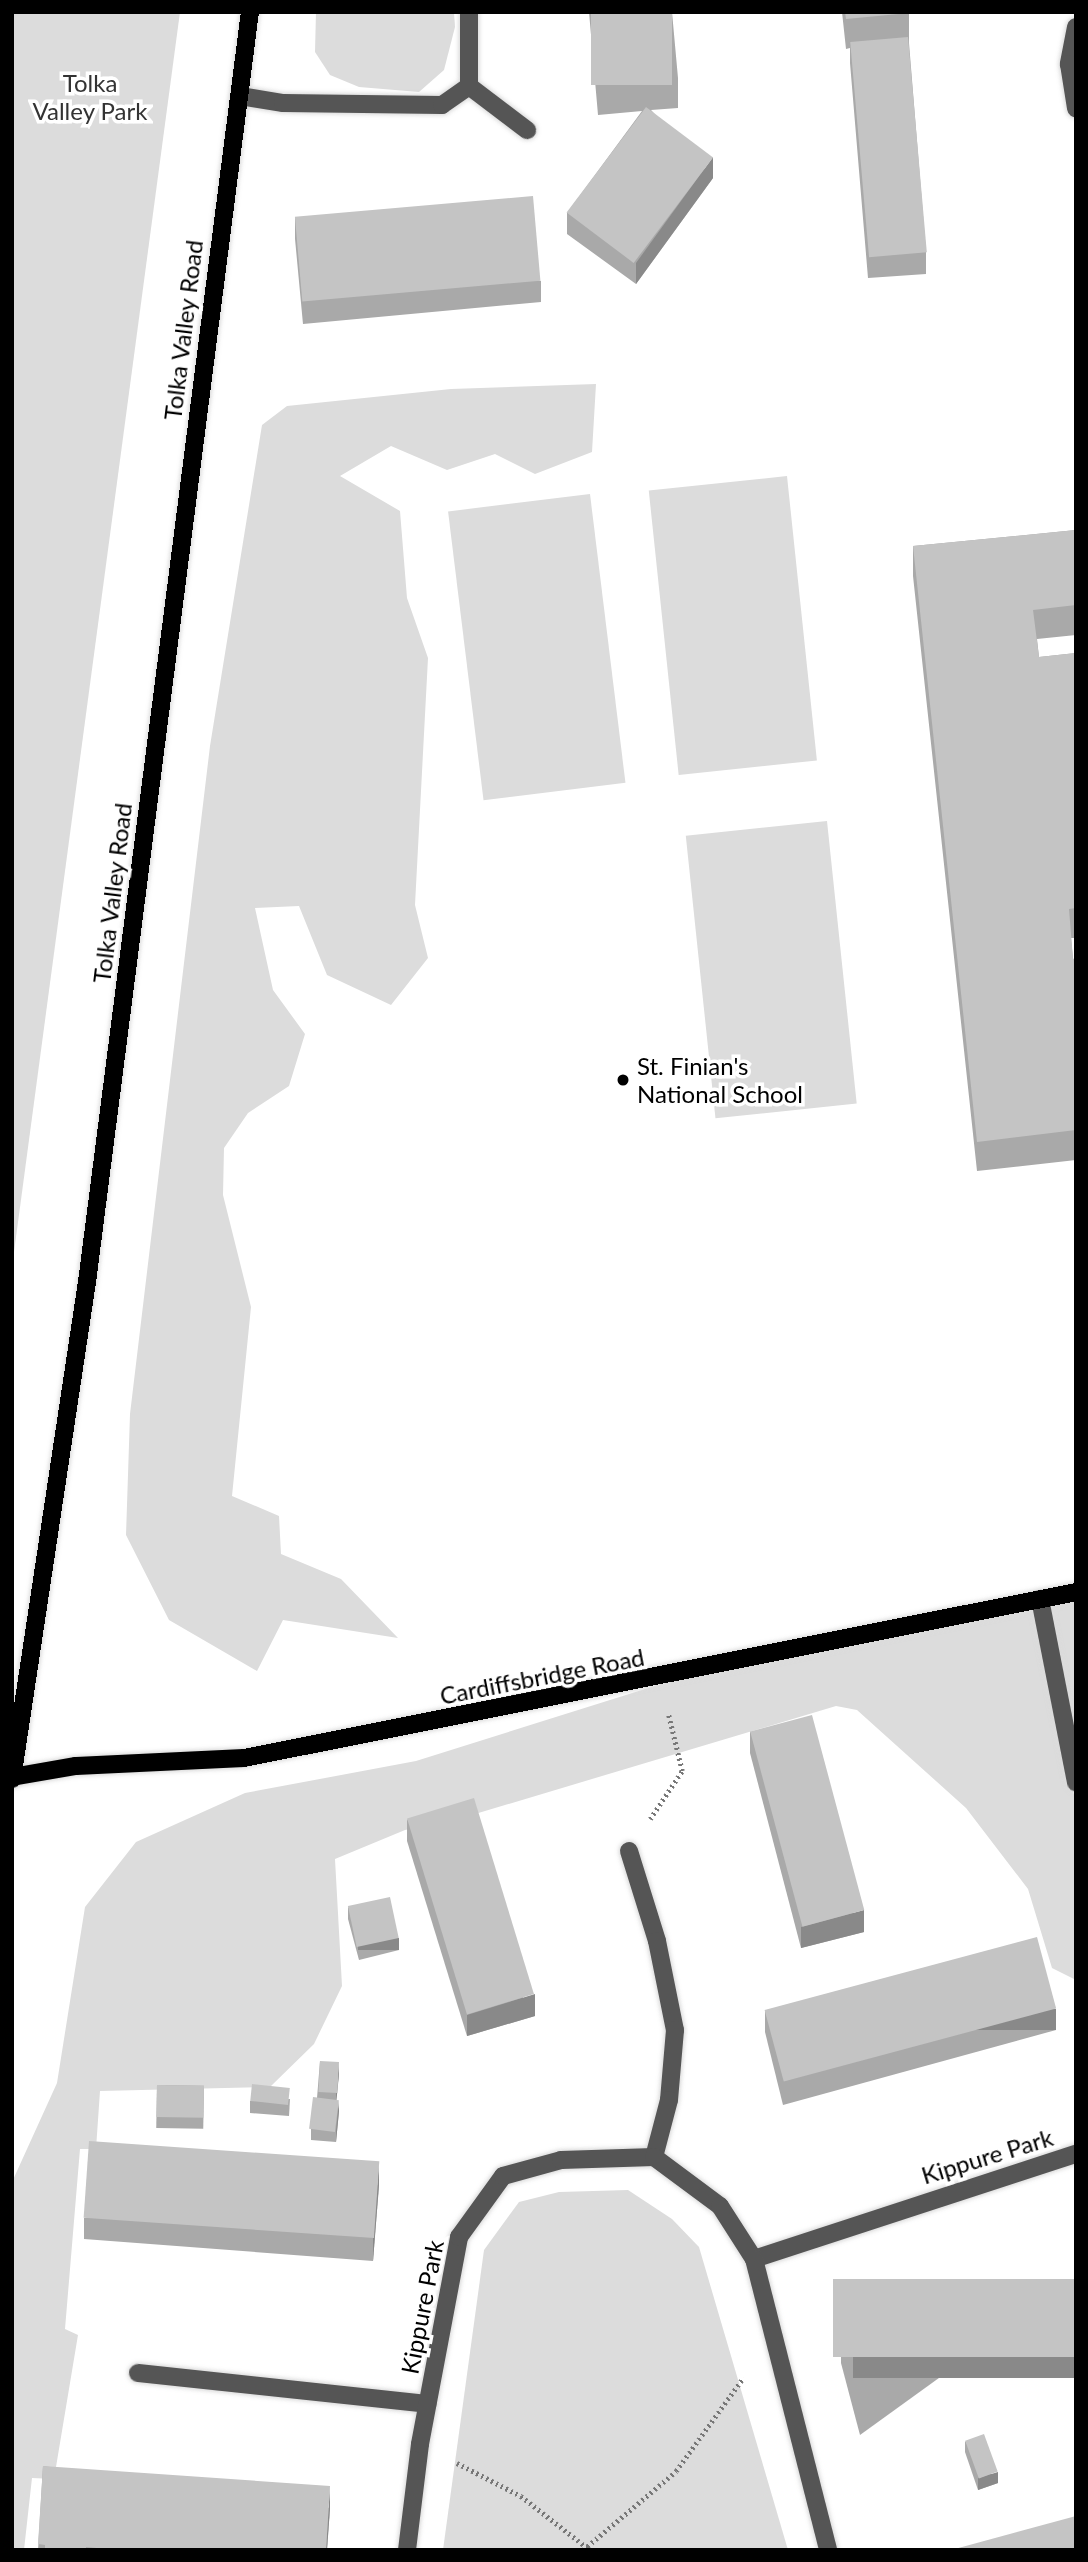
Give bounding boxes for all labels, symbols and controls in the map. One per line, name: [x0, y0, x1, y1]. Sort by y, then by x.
park label: Tolka Valley Park: [32, 69, 148, 125]
street label: Tolka Valley Road: [158, 238, 208, 422]
street label: Tolka Valley Road: [87, 801, 137, 985]
place label: St. Finian's National School: [637, 1052, 803, 1108]
marker: St. Finian's National School: [615, 1072, 631, 1088]
street label: Cardiffsbridge Road: [437, 1642, 647, 1710]
street label: Kippure Park: [918, 2122, 1056, 2190]
street label: Kippure Park: [395, 2238, 449, 2376]

